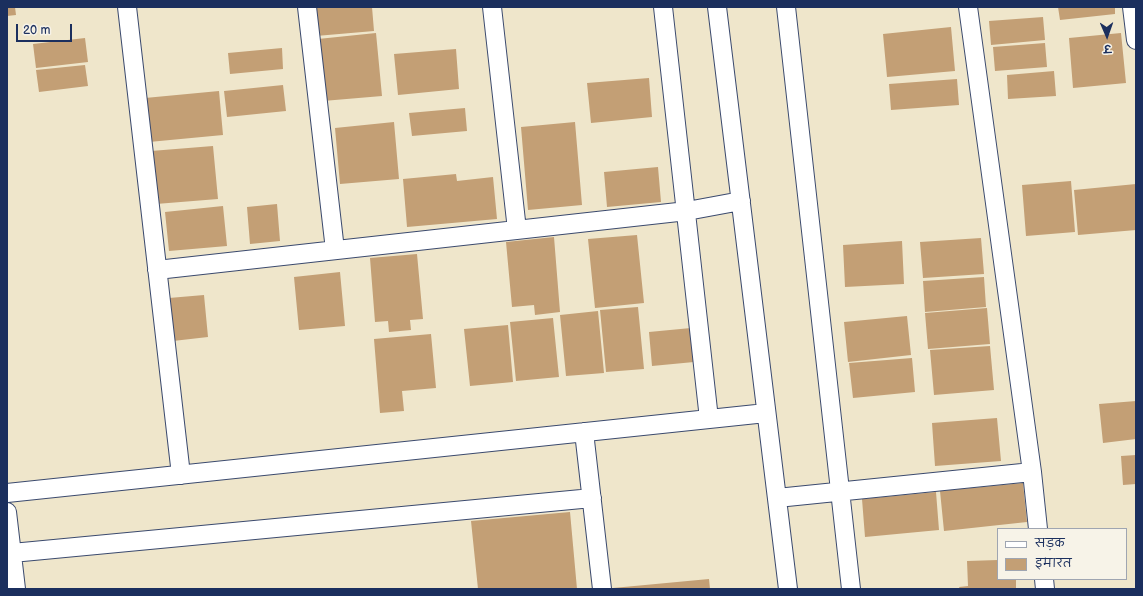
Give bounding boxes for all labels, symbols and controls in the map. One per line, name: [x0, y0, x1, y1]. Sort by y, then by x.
scale bar: [18, 16, 74, 42]
north arrow: [1087, 16, 1127, 56]
text: 20 m: [23, 23, 50, 38]
text: उ: [1104, 42, 1111, 55]
legend: [997, 528, 1127, 580]
text: सड़क: [1035, 536, 1065, 551]
text: इमारत: [1035, 556, 1072, 571]

